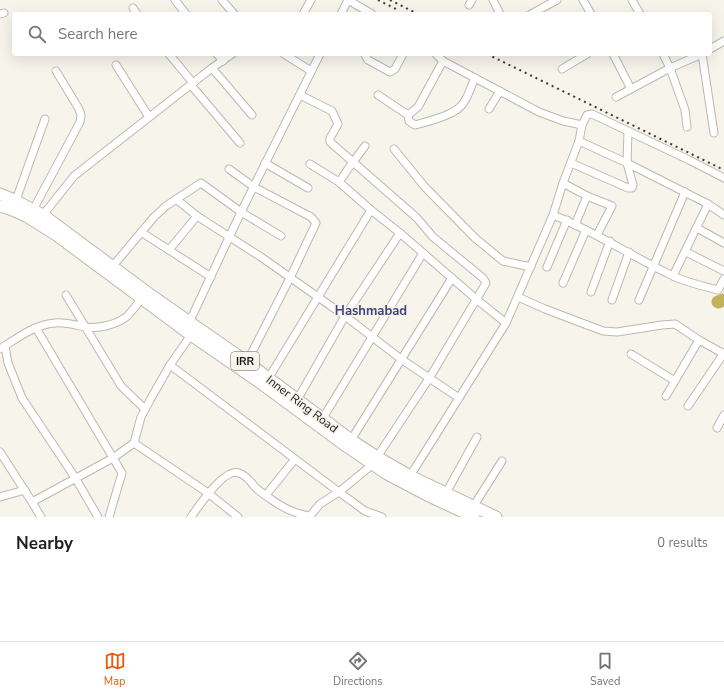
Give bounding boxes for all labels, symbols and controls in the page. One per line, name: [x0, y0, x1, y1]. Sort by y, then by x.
search box: [12, 12, 712, 56]
icon: search: [26, 23, 48, 45]
text: Search here: [58, 24, 138, 44]
district label: Hashmabad: [335, 302, 407, 320]
road number: IRR: [231, 352, 259, 370]
street label: Inner Ring Road: [263, 372, 341, 436]
text: Nearby: [16, 532, 73, 555]
text: 0 results: [657, 534, 708, 552]
tab: Map: [104, 650, 126, 689]
tab: Directions: [333, 650, 383, 689]
tab: Saved: [590, 650, 620, 689]

